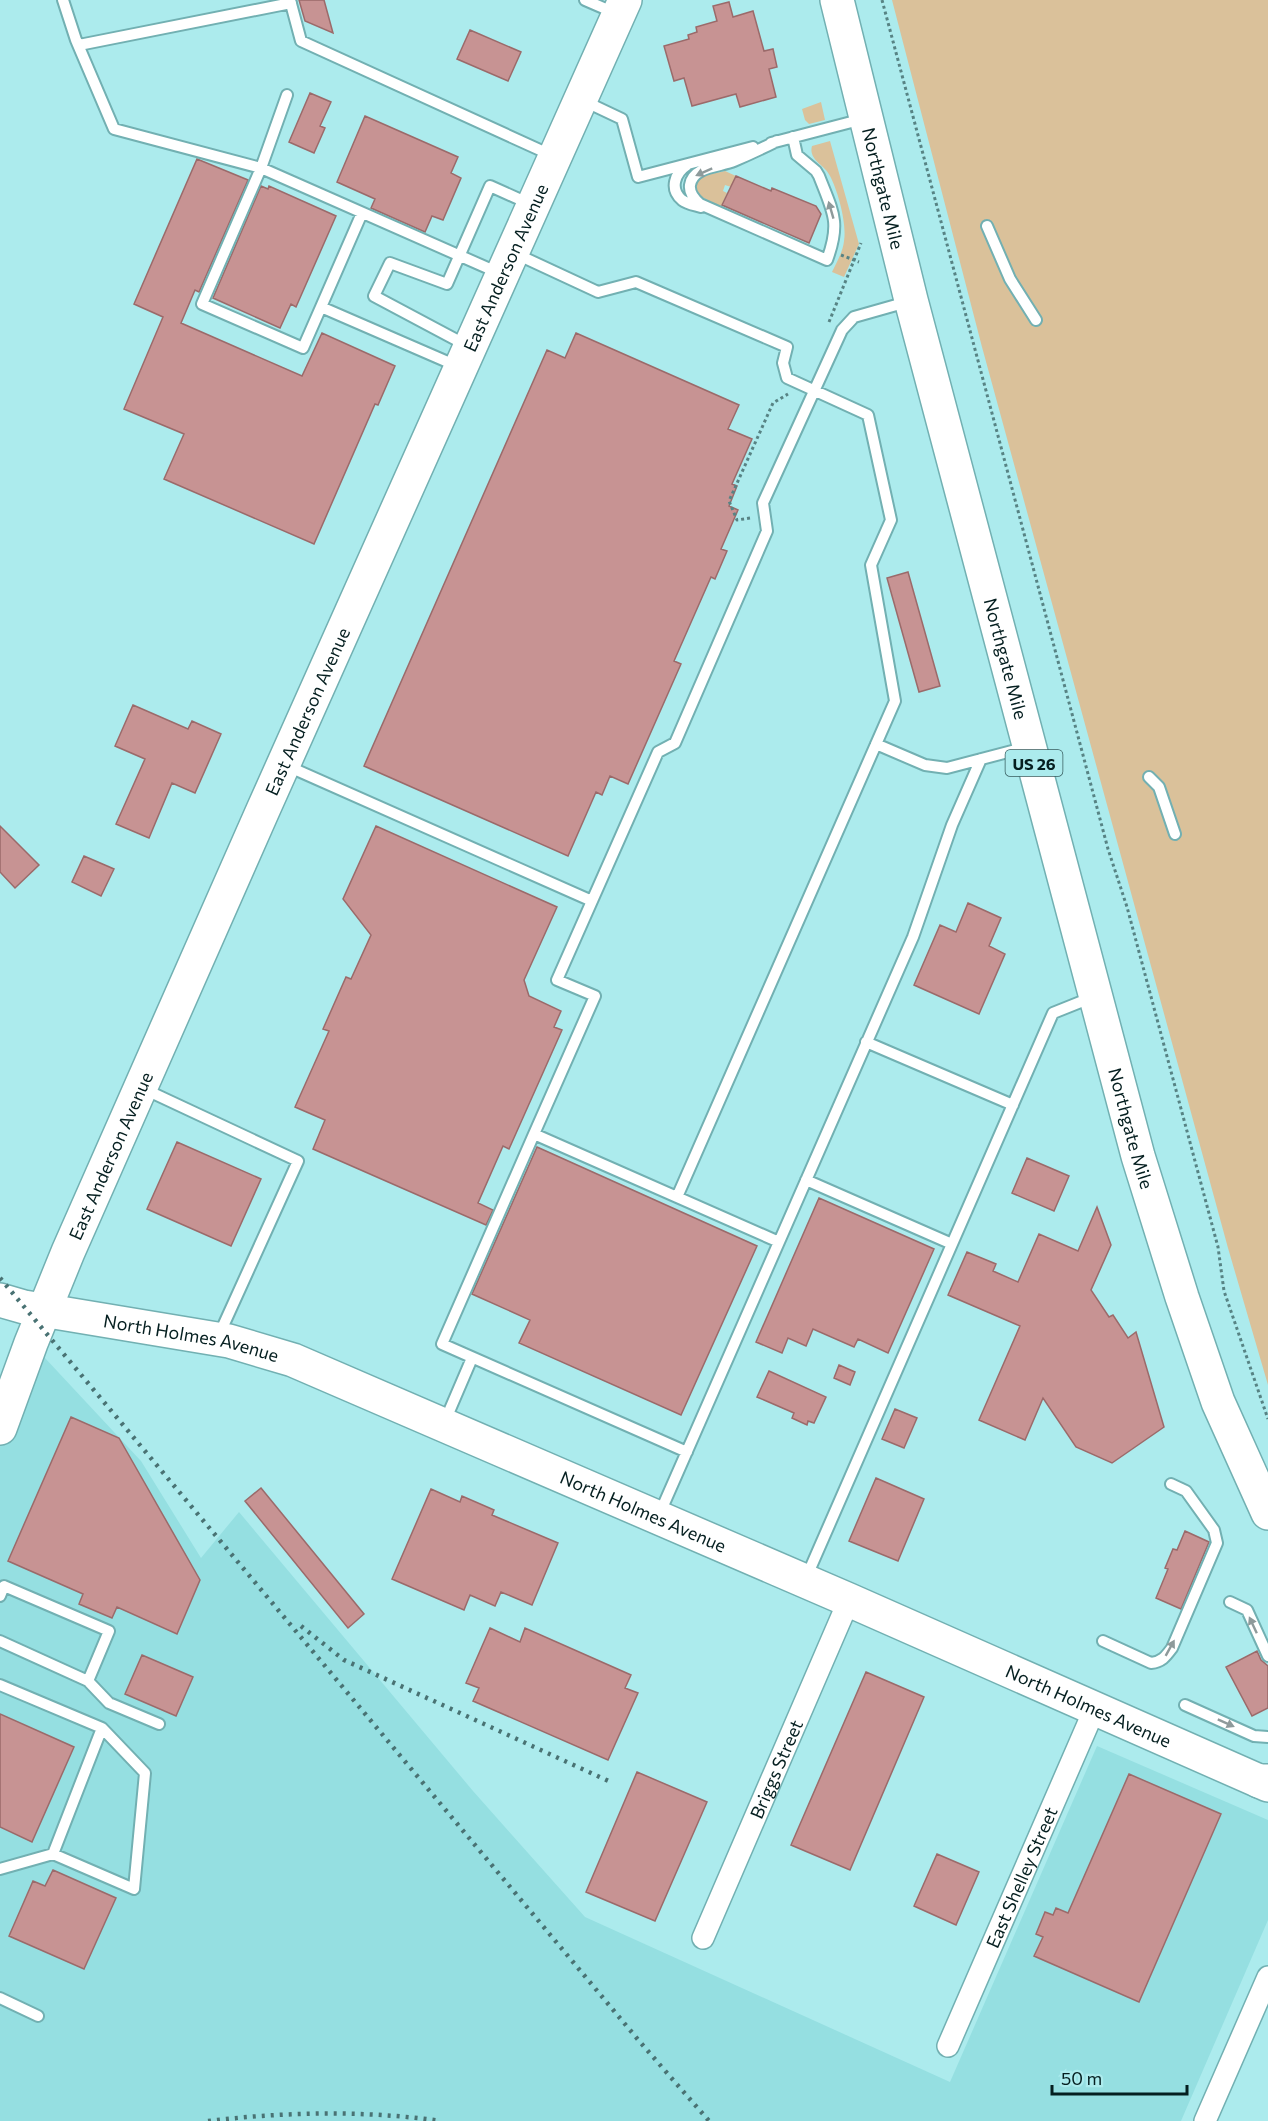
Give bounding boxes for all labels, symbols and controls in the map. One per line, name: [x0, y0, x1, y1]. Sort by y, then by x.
street label: Northgate Mile: [858, 125, 909, 251]
one-way arrow: [695, 166, 713, 176]
street label: East Anderson Avenue: [458, 180, 553, 355]
one-way arrow: [826, 201, 835, 219]
street label: Northgate Mile: [980, 596, 1033, 722]
street label: East Anderson Avenue: [260, 624, 354, 799]
road number: US 26: [1006, 750, 1062, 776]
street label: Northgate Mile: [1104, 1065, 1159, 1191]
street label: East Anderson Avenue: [64, 1068, 157, 1243]
street label: North Holmes Avenue: [102, 1309, 281, 1366]
street label: North Holmes Avenue: [557, 1466, 729, 1557]
one-way arrow: [1249, 1616, 1258, 1633]
one-way arrow: [1165, 1640, 1176, 1656]
street label: North Holmes Avenue: [1002, 1660, 1175, 1752]
street label: Briggs Street: [745, 1716, 807, 1822]
one-way arrow: [1218, 1719, 1235, 1728]
street label: East Shelley Street: [981, 1803, 1062, 1951]
scale bar: [1052, 2058, 1187, 2096]
text: 50 m: [1061, 2067, 1102, 2089]

